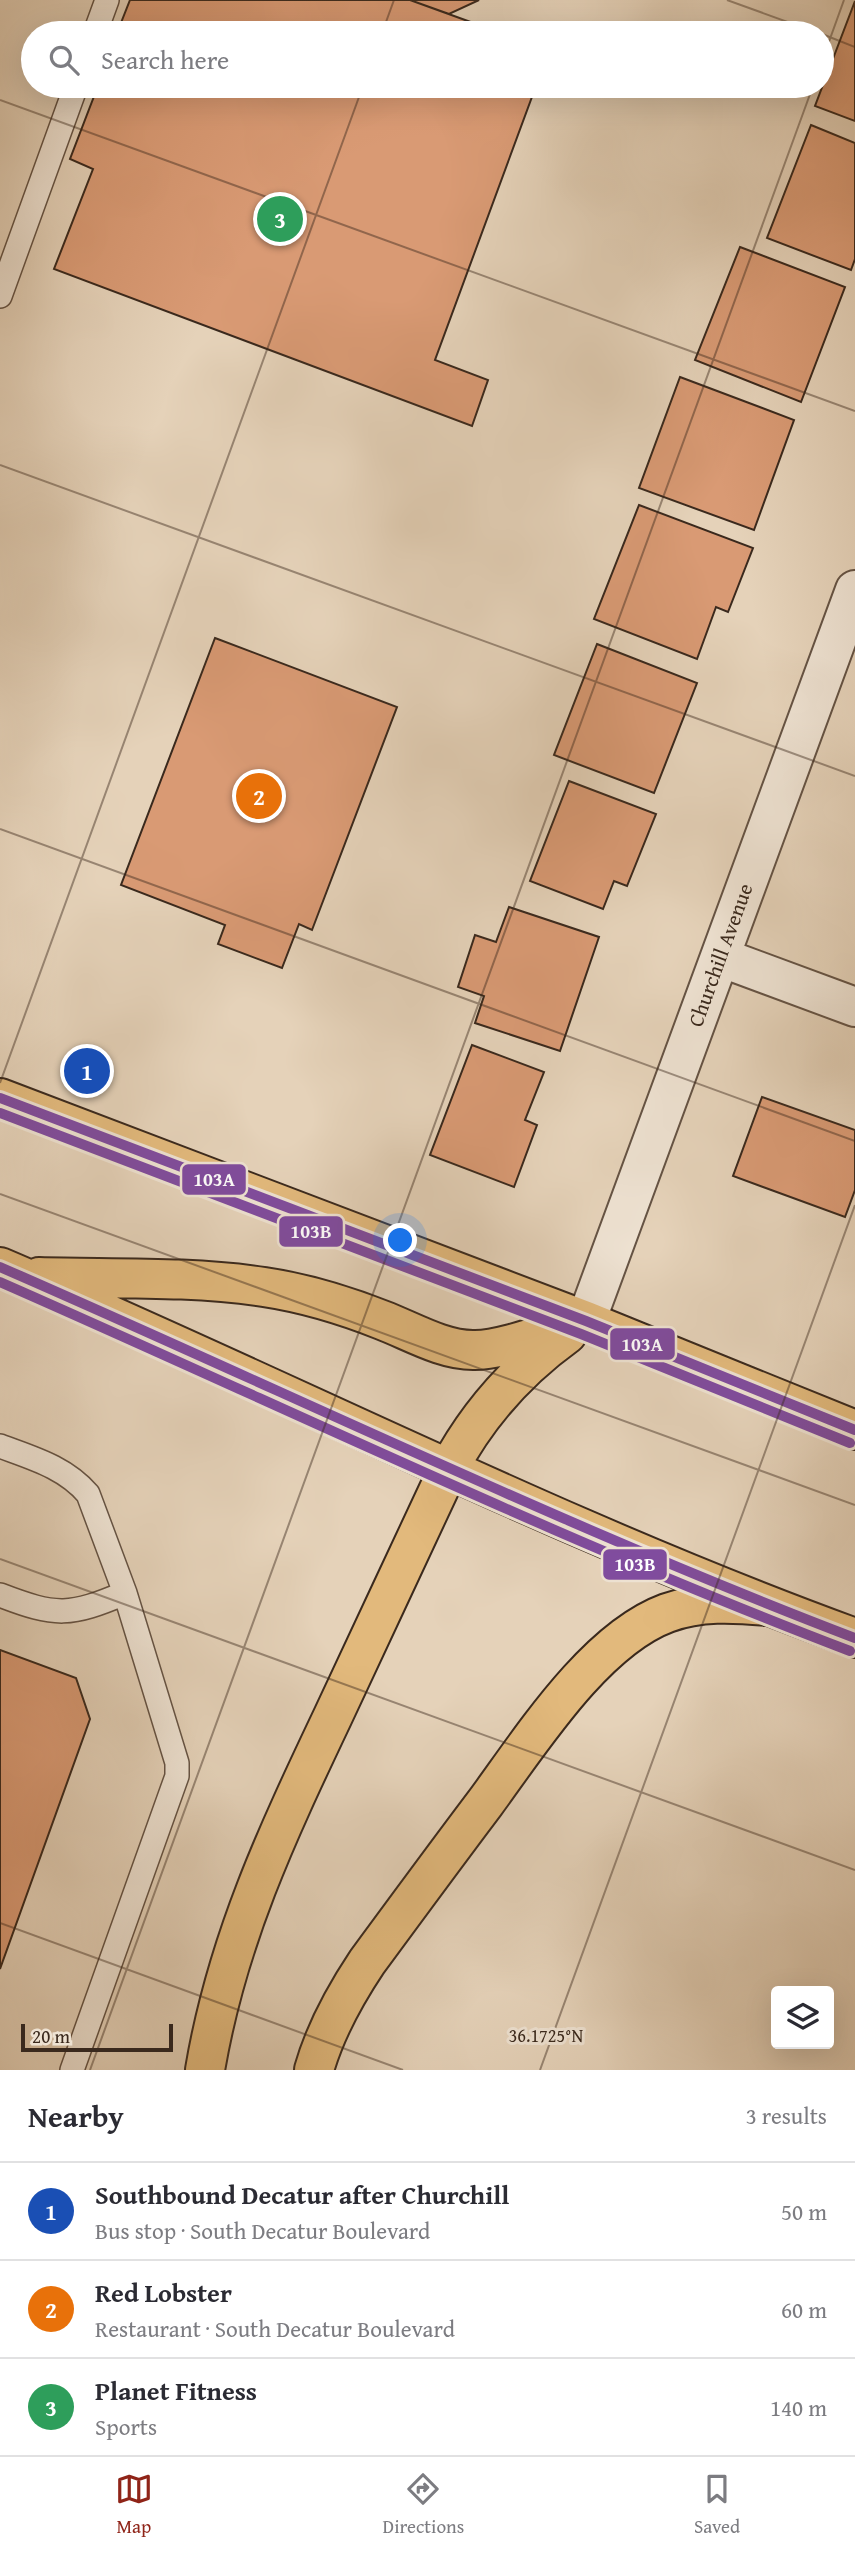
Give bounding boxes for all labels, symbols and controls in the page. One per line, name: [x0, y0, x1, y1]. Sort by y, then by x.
search box: [21, 21, 834, 98]
text: Search here: [101, 40, 229, 79]
icon: search: [45, 41, 83, 79]
pin: 3: [257, 193, 303, 245]
pin: 2: [236, 770, 282, 822]
street label: Churchill Avenue: [680, 879, 760, 1031]
pin: 1: [64, 1045, 110, 1097]
line badge: 103A: [181, 1163, 247, 1196]
text: 103A: [193, 1165, 235, 1193]
line badge: 103B: [278, 1215, 344, 1248]
text: 103B: [290, 1217, 332, 1245]
your location: [383, 1223, 417, 1257]
line badge: 103A: [609, 1327, 676, 1361]
text: 103A: [621, 1330, 663, 1358]
line badge: 103B: [602, 1548, 668, 1581]
text: 103B: [614, 1550, 656, 1578]
map controls: [771, 1986, 834, 2049]
button: layers: [771, 1986, 834, 2049]
scale bar: [21, 2021, 173, 2053]
text: 20 m: [32, 2022, 70, 2050]
text: 36.1725°N: [509, 2022, 584, 2049]
text: Nearby: [28, 2094, 124, 2138]
text: 3 results: [746, 2099, 827, 2132]
text: Southbound Decatur after Churchill: [95, 2175, 509, 2214]
text: 1: [45, 2195, 57, 2228]
text: 50 m: [781, 2195, 827, 2228]
text: Bus stop · South Decatur Boulevard: [95, 2214, 430, 2247]
text: Red Lobster: [95, 2273, 232, 2312]
text: 2: [45, 2293, 57, 2326]
text: 60 m: [781, 2293, 827, 2326]
text: Restaurant · South Decatur Boulevard: [95, 2312, 455, 2345]
text: Planet Fitness: [95, 2371, 257, 2410]
text: 3: [45, 2391, 57, 2424]
text: 140 m: [770, 2391, 827, 2424]
text: Sports: [95, 2410, 157, 2443]
tab: Map: [115, 2470, 153, 2540]
tab: Directions: [383, 2470, 464, 2540]
tab: Saved: [694, 2470, 740, 2540]

